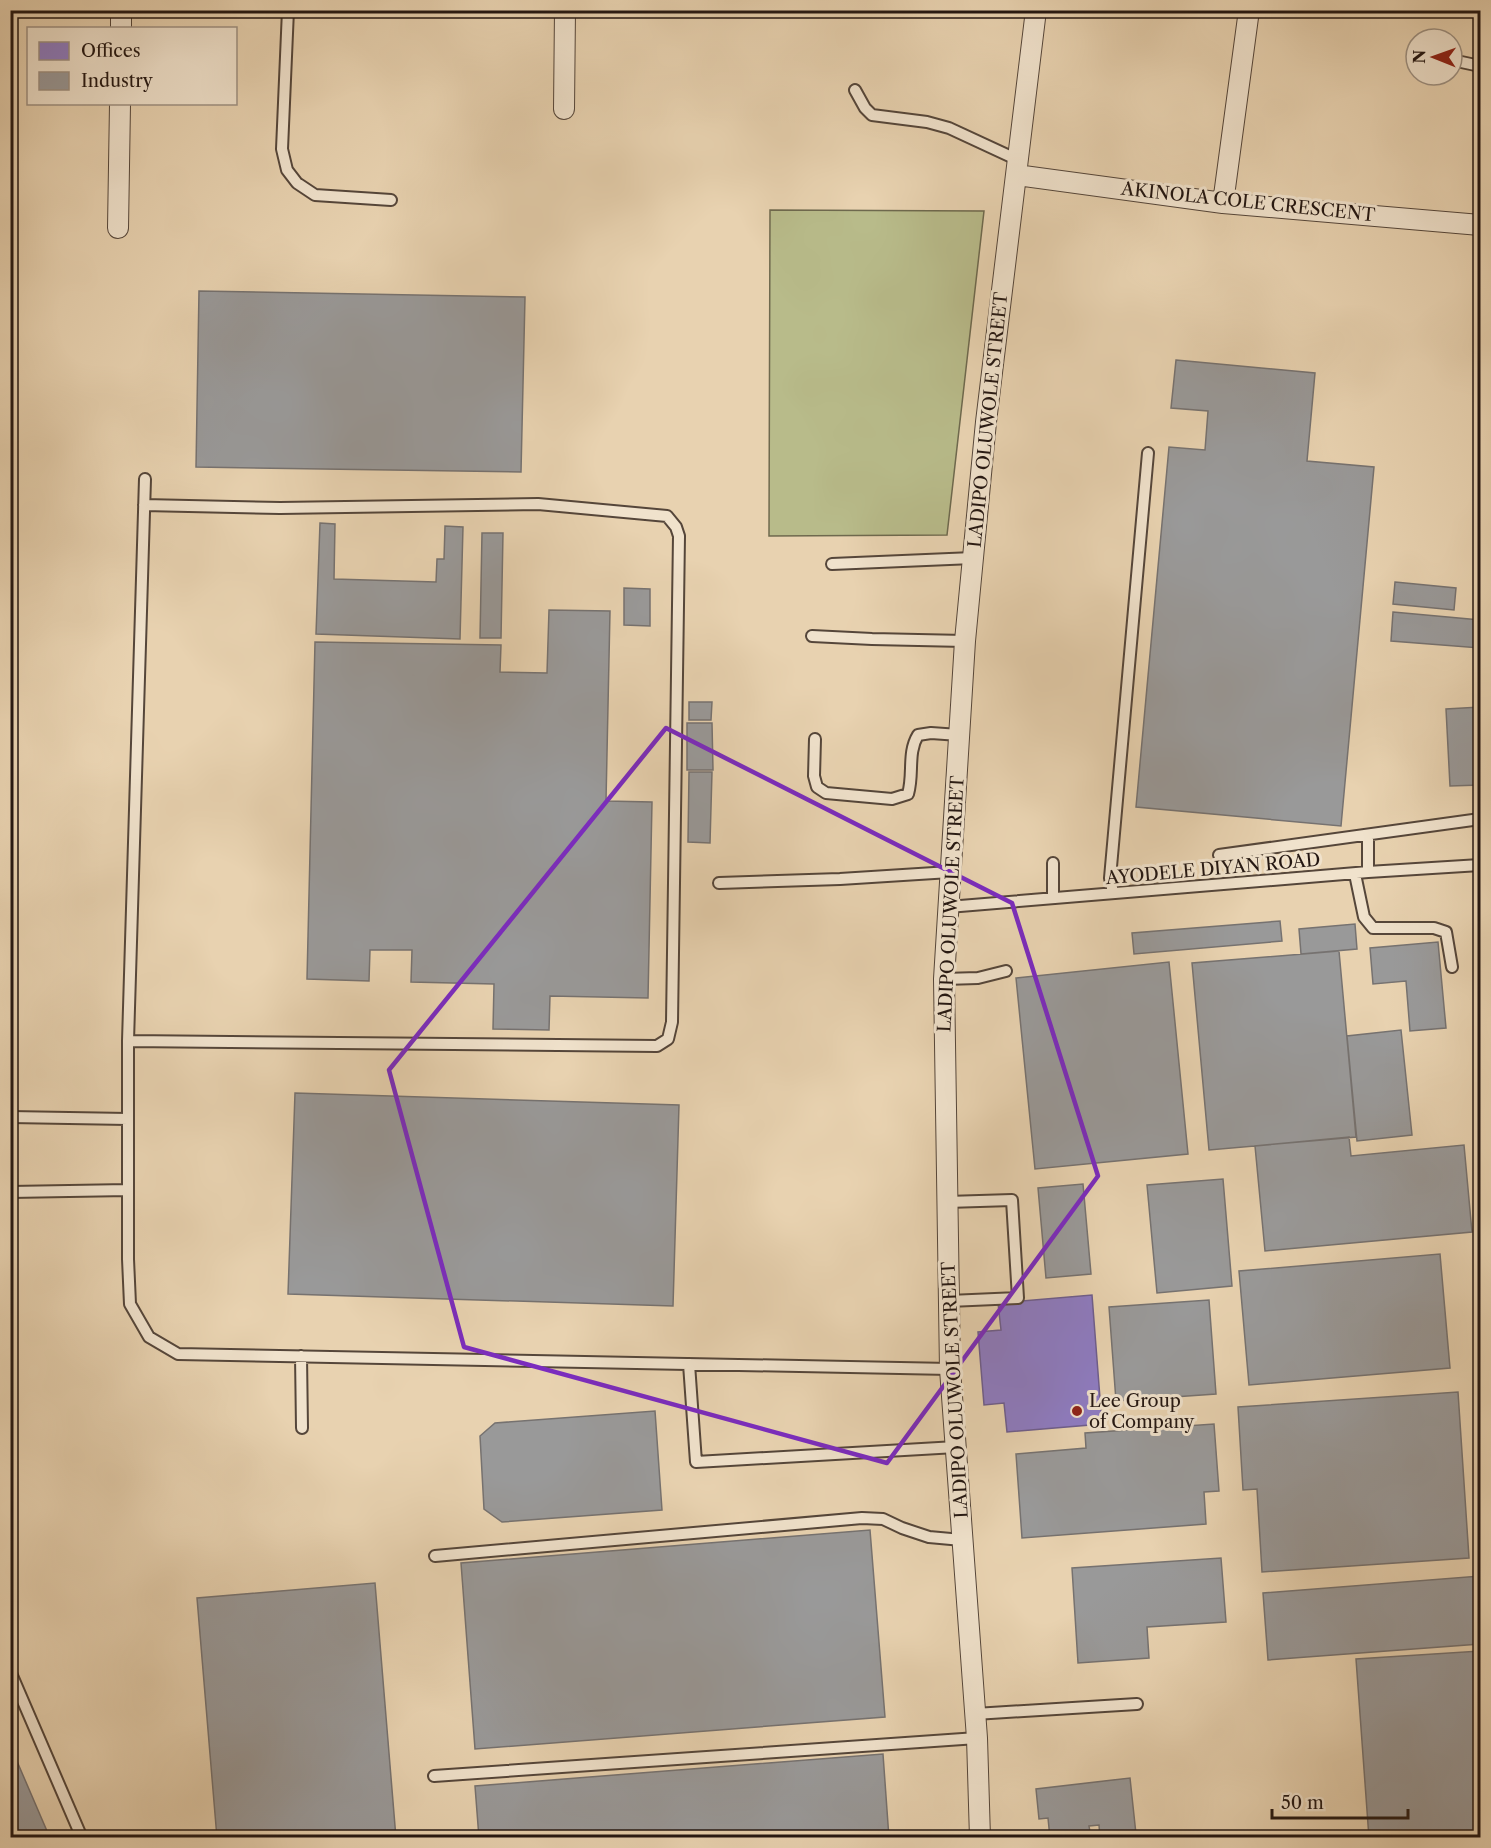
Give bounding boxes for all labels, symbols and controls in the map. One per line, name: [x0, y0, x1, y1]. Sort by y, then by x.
legend: [27, 27, 237, 105]
north arrow: [1404, 27, 1464, 87]
text: Offices: [81, 40, 141, 62]
text: N: [1409, 50, 1429, 64]
text: Industry: [81, 70, 154, 92]
street label: AKINOLA COLE CRESCENT: [1119, 178, 1377, 226]
street label: LADIPO OLUWOLE STREET: [964, 291, 1012, 549]
street label: LADIPO OLUWOLE STREET: [933, 775, 969, 1033]
street label: AYODELE DIYAN ROAD: [1104, 849, 1321, 889]
street label: LADIPO OLUWOLE STREET: [937, 1261, 973, 1519]
place label: Lee Group of Company: [1089, 1390, 1195, 1433]
marker: Lee Group of Company: [1070, 1404, 1084, 1418]
scale bar: [1272, 1782, 1408, 1820]
text: 50 m: [1281, 1792, 1324, 1814]

